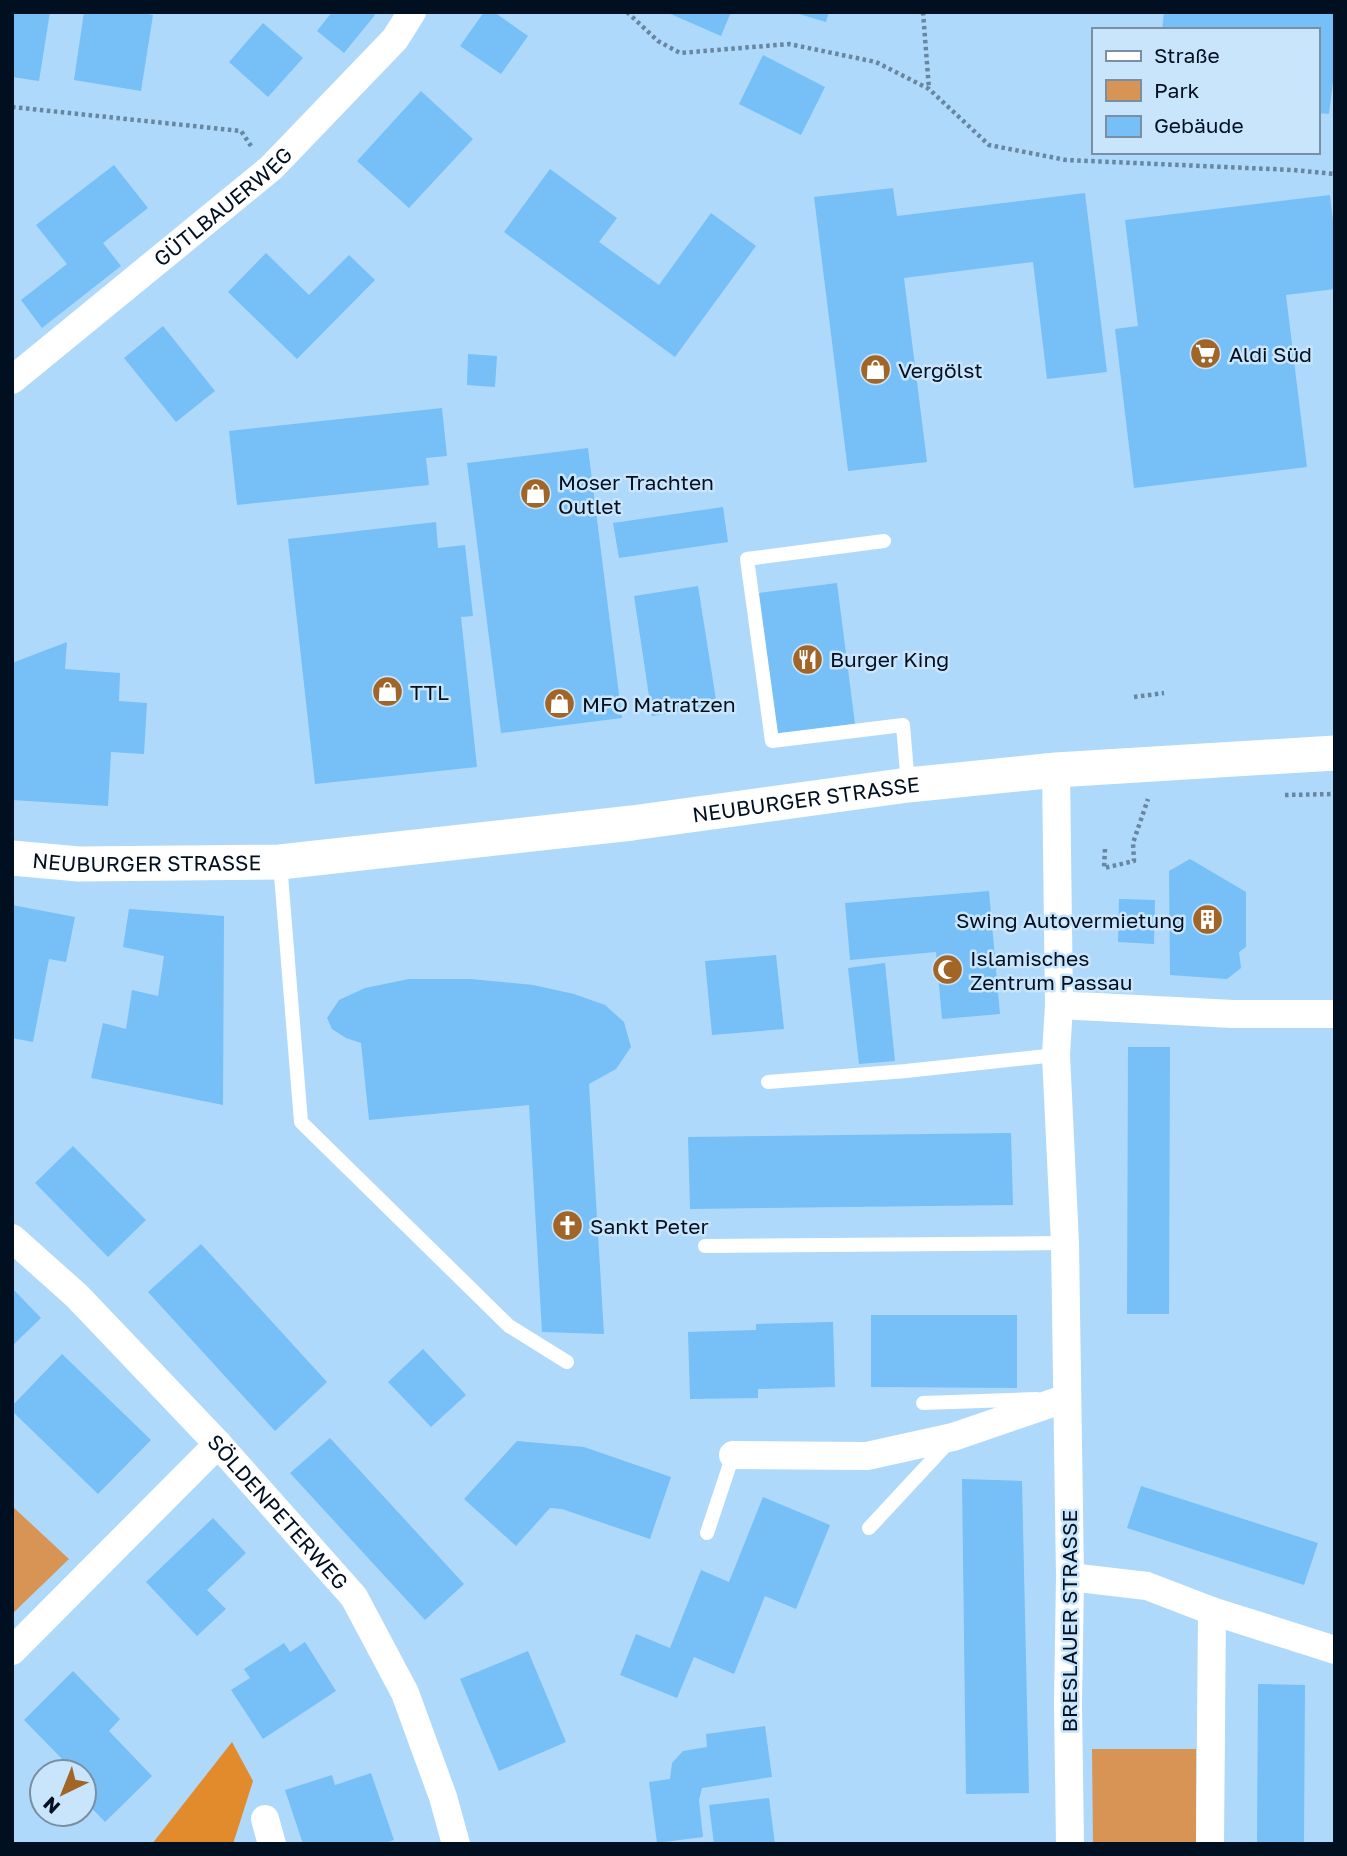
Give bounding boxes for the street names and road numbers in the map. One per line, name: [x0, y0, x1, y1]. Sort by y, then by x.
street label: GÜTLBAUERWEG: [148, 141, 297, 272]
street label: NEUBURGER STRASSE: [691, 771, 921, 828]
street label: NEUBURGER STRASSE: [31, 847, 261, 877]
street label: SÖLDENPETERWEG: [202, 1428, 354, 1595]
street label: BRESLAUER STRASSE: [1056, 1510, 1082, 1732]

